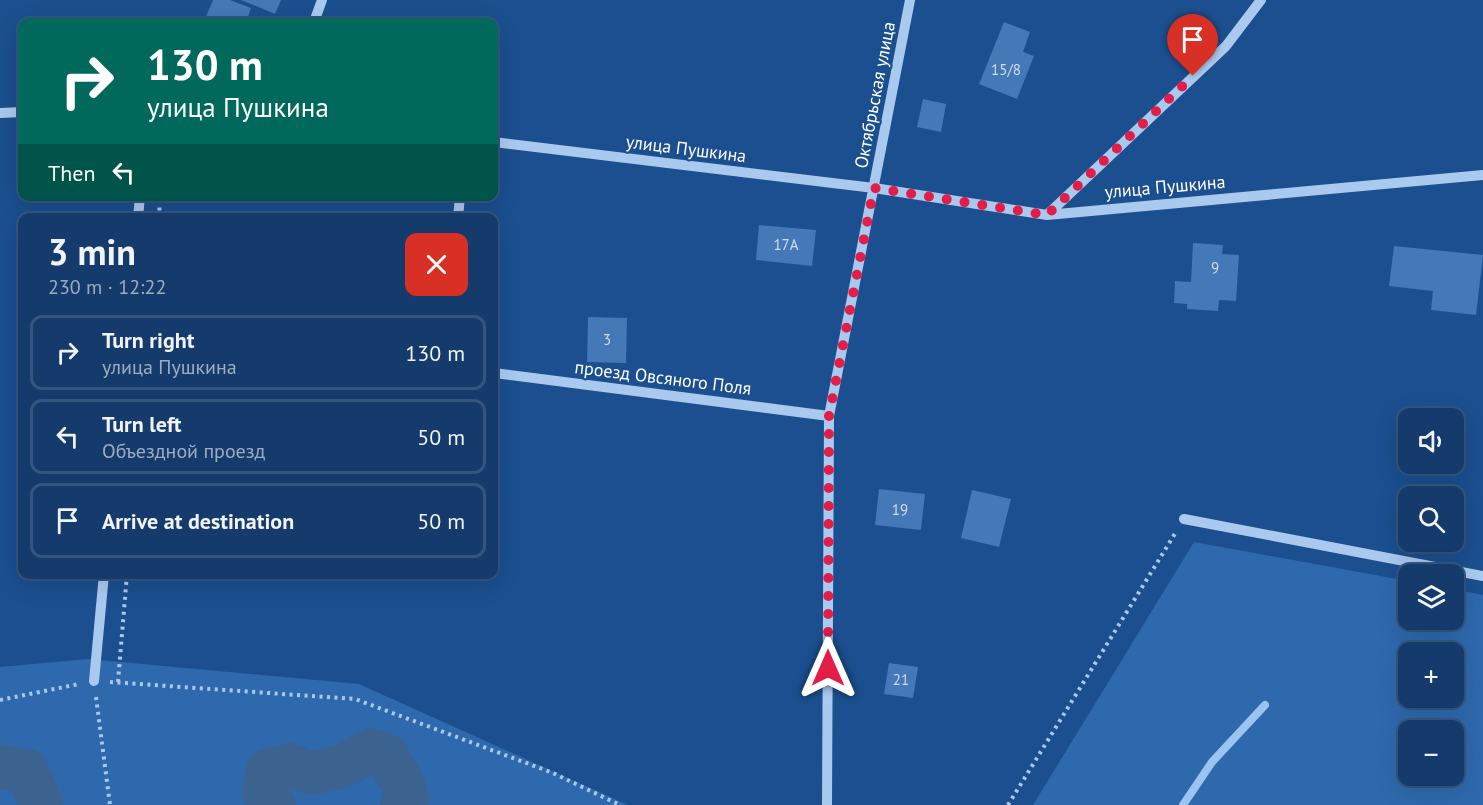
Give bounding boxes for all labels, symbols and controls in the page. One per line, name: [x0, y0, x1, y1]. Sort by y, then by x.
pin: [1167, 14, 1218, 76]
street label: Октябрьская улица: [849, 20, 900, 170]
icon: arrive: [1176, 23, 1209, 56]
text: 130 m: [147, 37, 263, 92]
icon: right: [48, 42, 126, 120]
house number: 15/8: [991, 60, 1021, 79]
text: улица Пушкина: [147, 90, 329, 124]
street label: улица Пушкина: [625, 130, 748, 167]
icon: left: [107, 156, 140, 189]
text: Then: [48, 159, 95, 187]
street label: улица Пушкина: [1104, 170, 1226, 203]
text: 3 min: [48, 228, 136, 275]
button: close: [405, 233, 468, 296]
house number: 17А: [773, 235, 799, 254]
house number: 9: [1211, 258, 1219, 277]
text: 230 m · 12:22: [48, 274, 166, 300]
text: Turn right: [102, 326, 194, 354]
house number: 3: [603, 330, 611, 349]
icon: right: [51, 336, 84, 369]
text: 130 m: [405, 339, 465, 367]
text: улица Пушкина: [102, 354, 237, 380]
street label: проезд Овсяного Поля: [573, 355, 753, 400]
map controls: [1398, 408, 1464, 786]
button: sound: [1398, 408, 1464, 474]
text: Turn left: [102, 410, 182, 438]
icon: left: [51, 420, 84, 453]
text: 50 m: [417, 423, 465, 451]
text: Объездной проезд: [102, 438, 265, 464]
button: search: [1398, 486, 1464, 552]
house number: 19: [892, 500, 908, 519]
icon: arrive: [51, 504, 84, 537]
text: Arrive at destination: [102, 507, 294, 535]
text: 50 m: [417, 507, 465, 535]
button: layers: [1398, 564, 1464, 630]
position arrow: [796, 636, 860, 700]
button: +: [1398, 642, 1464, 708]
house number: 21: [893, 670, 909, 689]
button: −: [1398, 720, 1464, 786]

